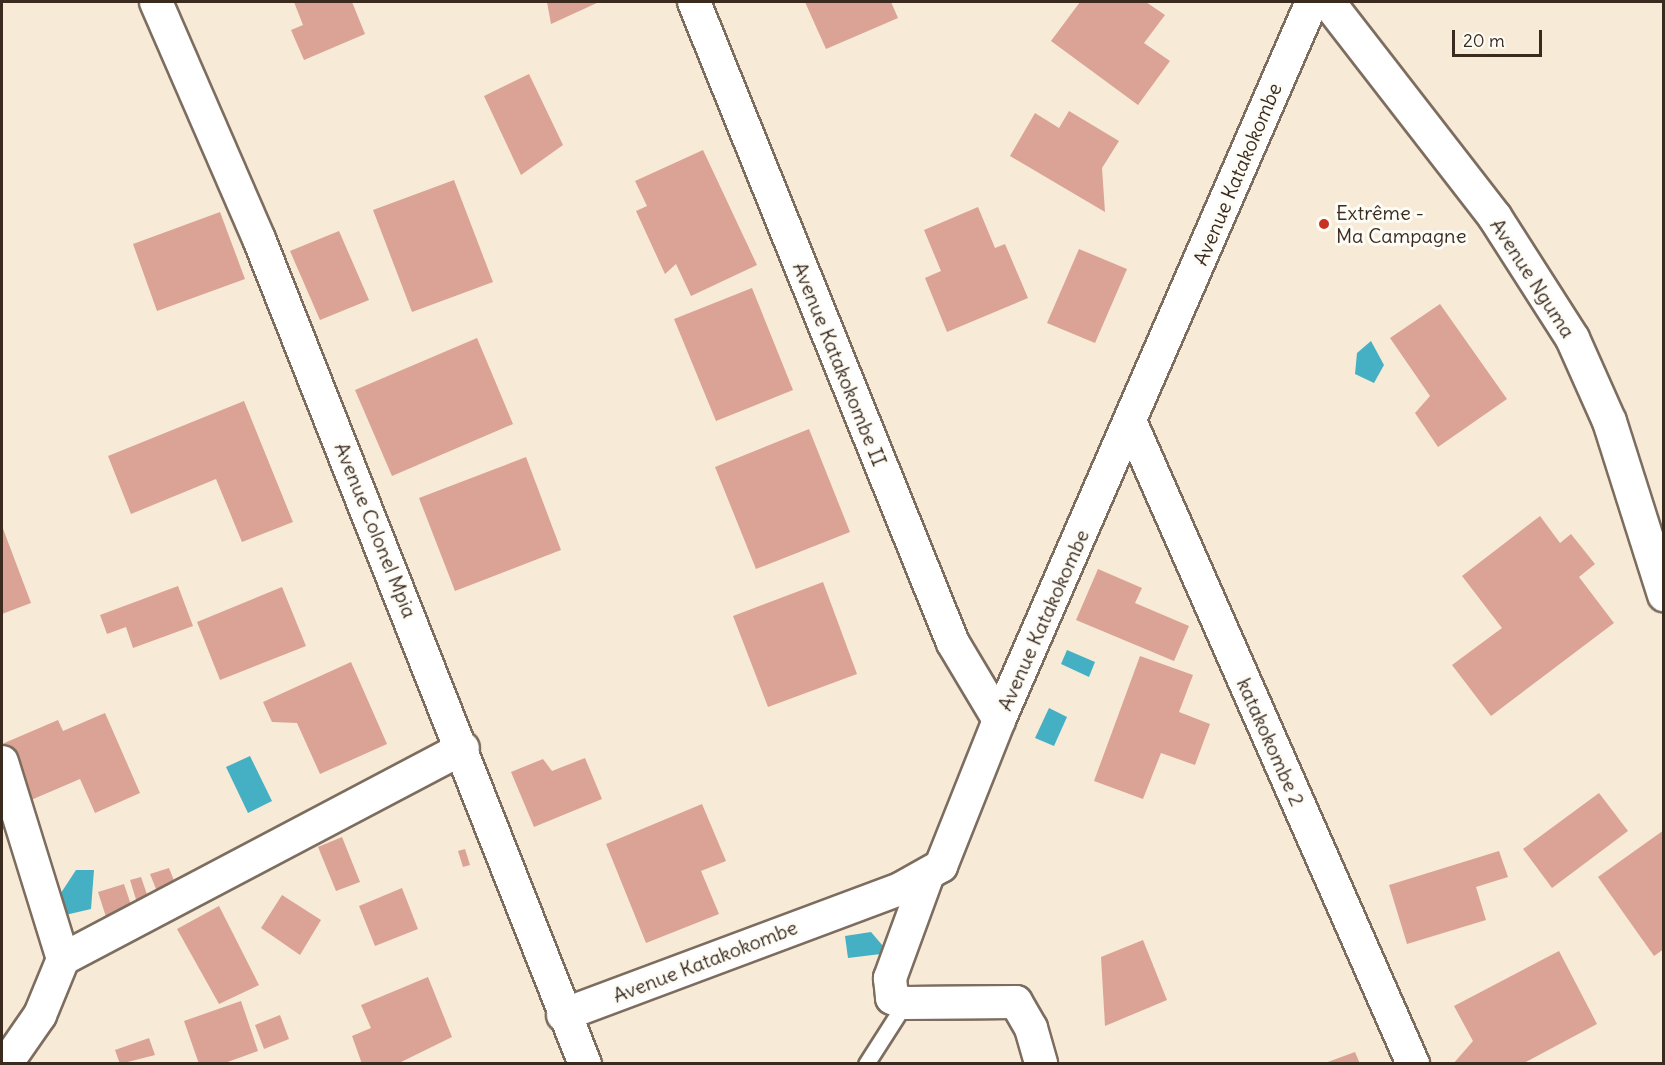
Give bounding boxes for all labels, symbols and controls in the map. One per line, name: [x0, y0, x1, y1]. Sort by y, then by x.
scale bar: [1455, 18, 1545, 56]
text: 20 m: [1463, 29, 1505, 52]
street label: Avenue Katakokombe: [1188, 79, 1286, 269]
place label: Extrême - Ma Campagne: [1336, 201, 1466, 248]
street label: Avenue Nguma: [1486, 214, 1580, 342]
marker: Extrême - Ma Campagne: [1317, 217, 1331, 231]
street label: Avenue Katakokombe II: [788, 259, 892, 469]
street label: Avenue Colonel Mpia: [330, 439, 422, 621]
street label: Avenue Katakokombe: [992, 526, 1094, 714]
street label: katakokombe 2: [1232, 674, 1310, 810]
street label: Avenue Katakokombe: [609, 915, 801, 1007]

